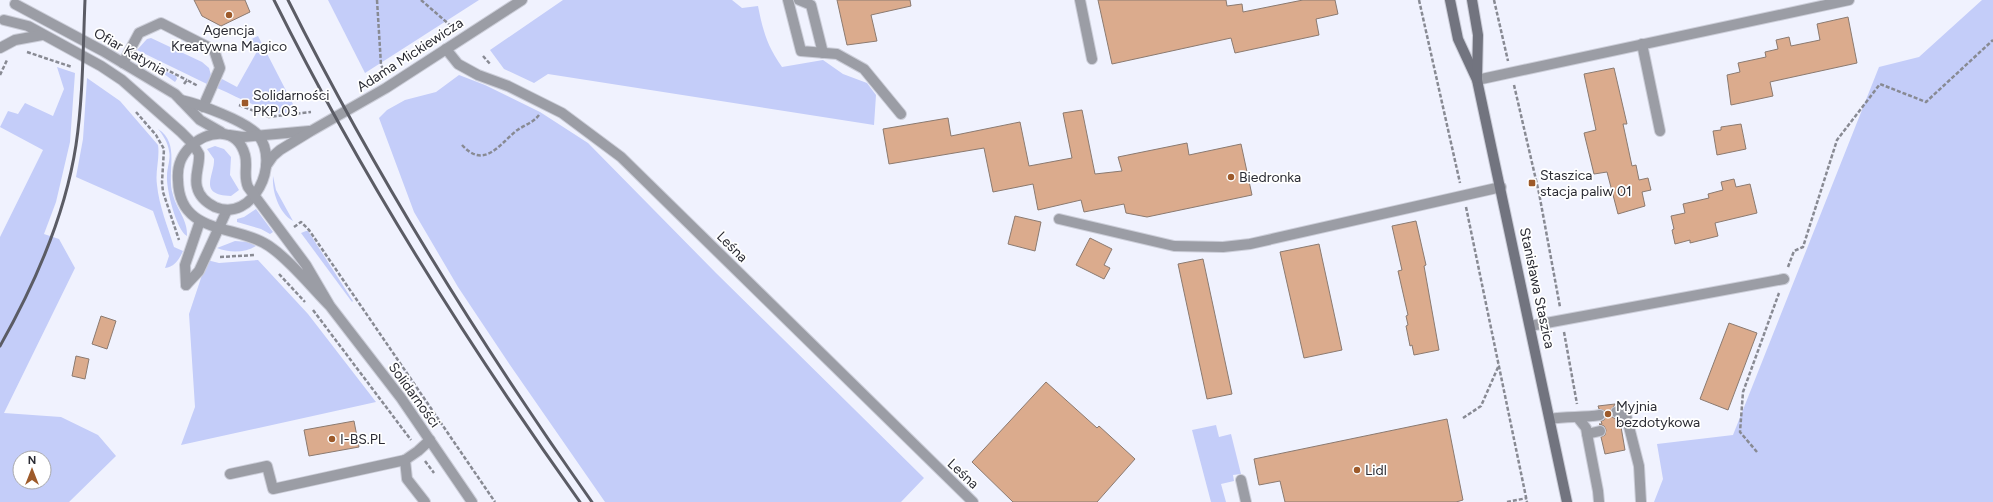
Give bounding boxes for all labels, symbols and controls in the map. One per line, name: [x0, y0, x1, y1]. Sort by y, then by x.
marker: Agencja Kreatywna Magico: [224, 10, 234, 20]
street label: Adama Mickiewicza: [354, 14, 466, 96]
place label: Agencja Kreatywna Magico: [171, 22, 287, 55]
street label: Ofiar Katynia: [91, 24, 169, 80]
place label: Solidarności PKP 03: [253, 87, 329, 120]
marker: Solidarności PKP 03: [240, 98, 250, 108]
place label: Staszica stacja paliw 01: [1540, 167, 1632, 200]
place label: Biedronka: [1239, 169, 1301, 186]
marker: Biedronka: [1226, 172, 1236, 182]
marker: Staszica stacja paliw 01: [1527, 178, 1537, 188]
street label: Stanisława Staszica: [1516, 226, 1558, 350]
street label: Leśna: [713, 228, 751, 266]
street label: Solidarności: [385, 359, 443, 431]
place label: Myjnia bezdotykowa: [1616, 398, 1700, 431]
marker: Myjnia bezdotykowa: [1603, 409, 1613, 419]
place label: I-BS.PL: [340, 431, 386, 448]
marker: I-BS.PL: [327, 434, 337, 444]
north arrow: [12, 450, 52, 490]
text: N: [28, 454, 36, 467]
street label: Leśna: [944, 455, 982, 493]
place label: Lidl: [1365, 462, 1387, 479]
marker: Lidl: [1352, 465, 1362, 475]

